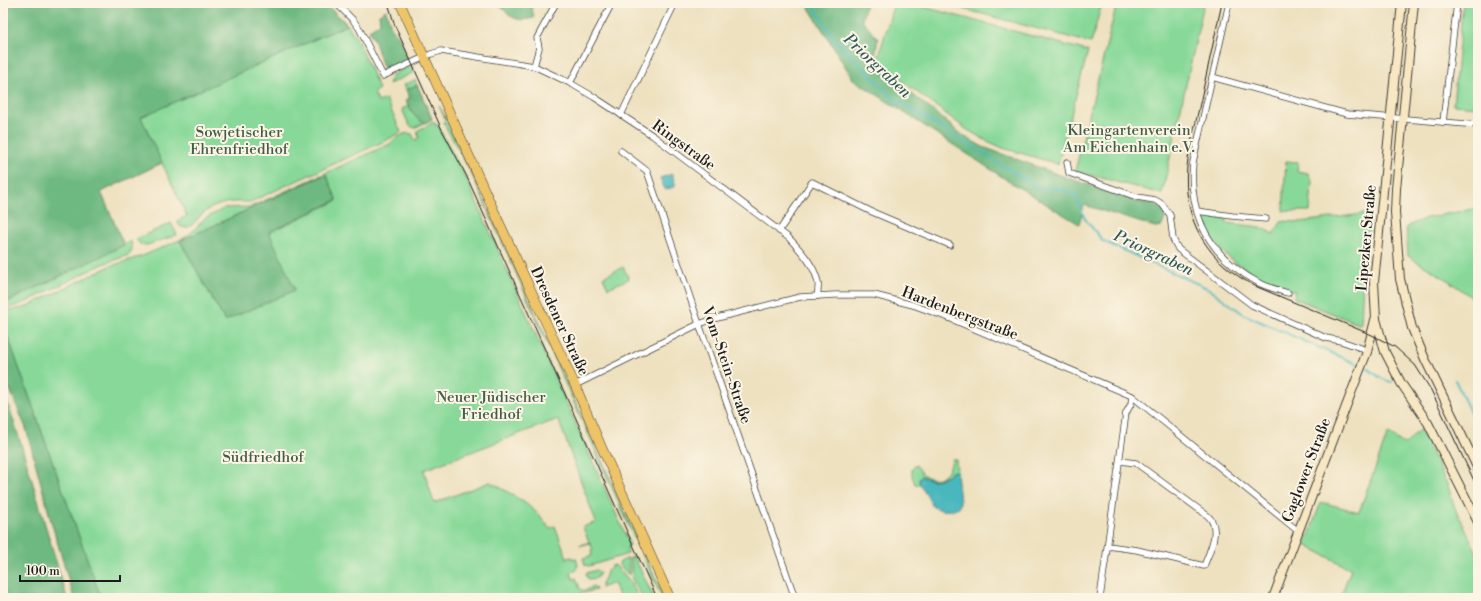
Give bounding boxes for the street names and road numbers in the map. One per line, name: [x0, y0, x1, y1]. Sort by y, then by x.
street label: Ringstraße: [648, 116, 719, 175]
street label: Lipezker Straße: [1352, 184, 1381, 292]
street label: Dresdener Straße: [526, 264, 593, 379]
street label: Hardenbergstraße: [899, 283, 1021, 344]
street label: Vom-Stein-Straße: [697, 303, 755, 426]
street label: Gaglower Straße: [1278, 415, 1335, 525]

